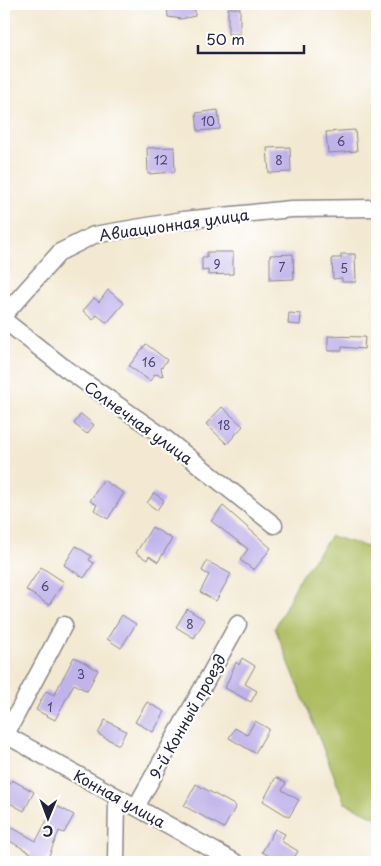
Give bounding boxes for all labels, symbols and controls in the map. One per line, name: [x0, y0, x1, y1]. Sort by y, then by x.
scale bar: [198, 22, 305, 54]
text: 50 m: [206, 27, 245, 50]
house number: 10: [201, 112, 215, 130]
house number: 6: [337, 132, 345, 150]
house number: 12: [154, 151, 168, 169]
house number: 8: [275, 151, 283, 169]
street label: Авиационная улица: [98, 202, 251, 246]
house number: 9: [213, 255, 221, 273]
house number: 7: [279, 258, 286, 276]
house number: 5: [340, 259, 348, 277]
house number: 16: [142, 353, 156, 371]
street label: Солнечная улица: [80, 375, 198, 470]
house number: 18: [218, 416, 230, 434]
house number: 6: [41, 577, 49, 595]
house number: 8: [186, 615, 194, 633]
street label: 9-й Конный проезд: [143, 649, 231, 783]
house number: 3: [77, 665, 85, 683]
house number: 1: [47, 698, 53, 716]
street label: Конная улица: [70, 763, 171, 833]
north arrow: [22, 794, 72, 844]
text: С: [42, 821, 53, 842]

